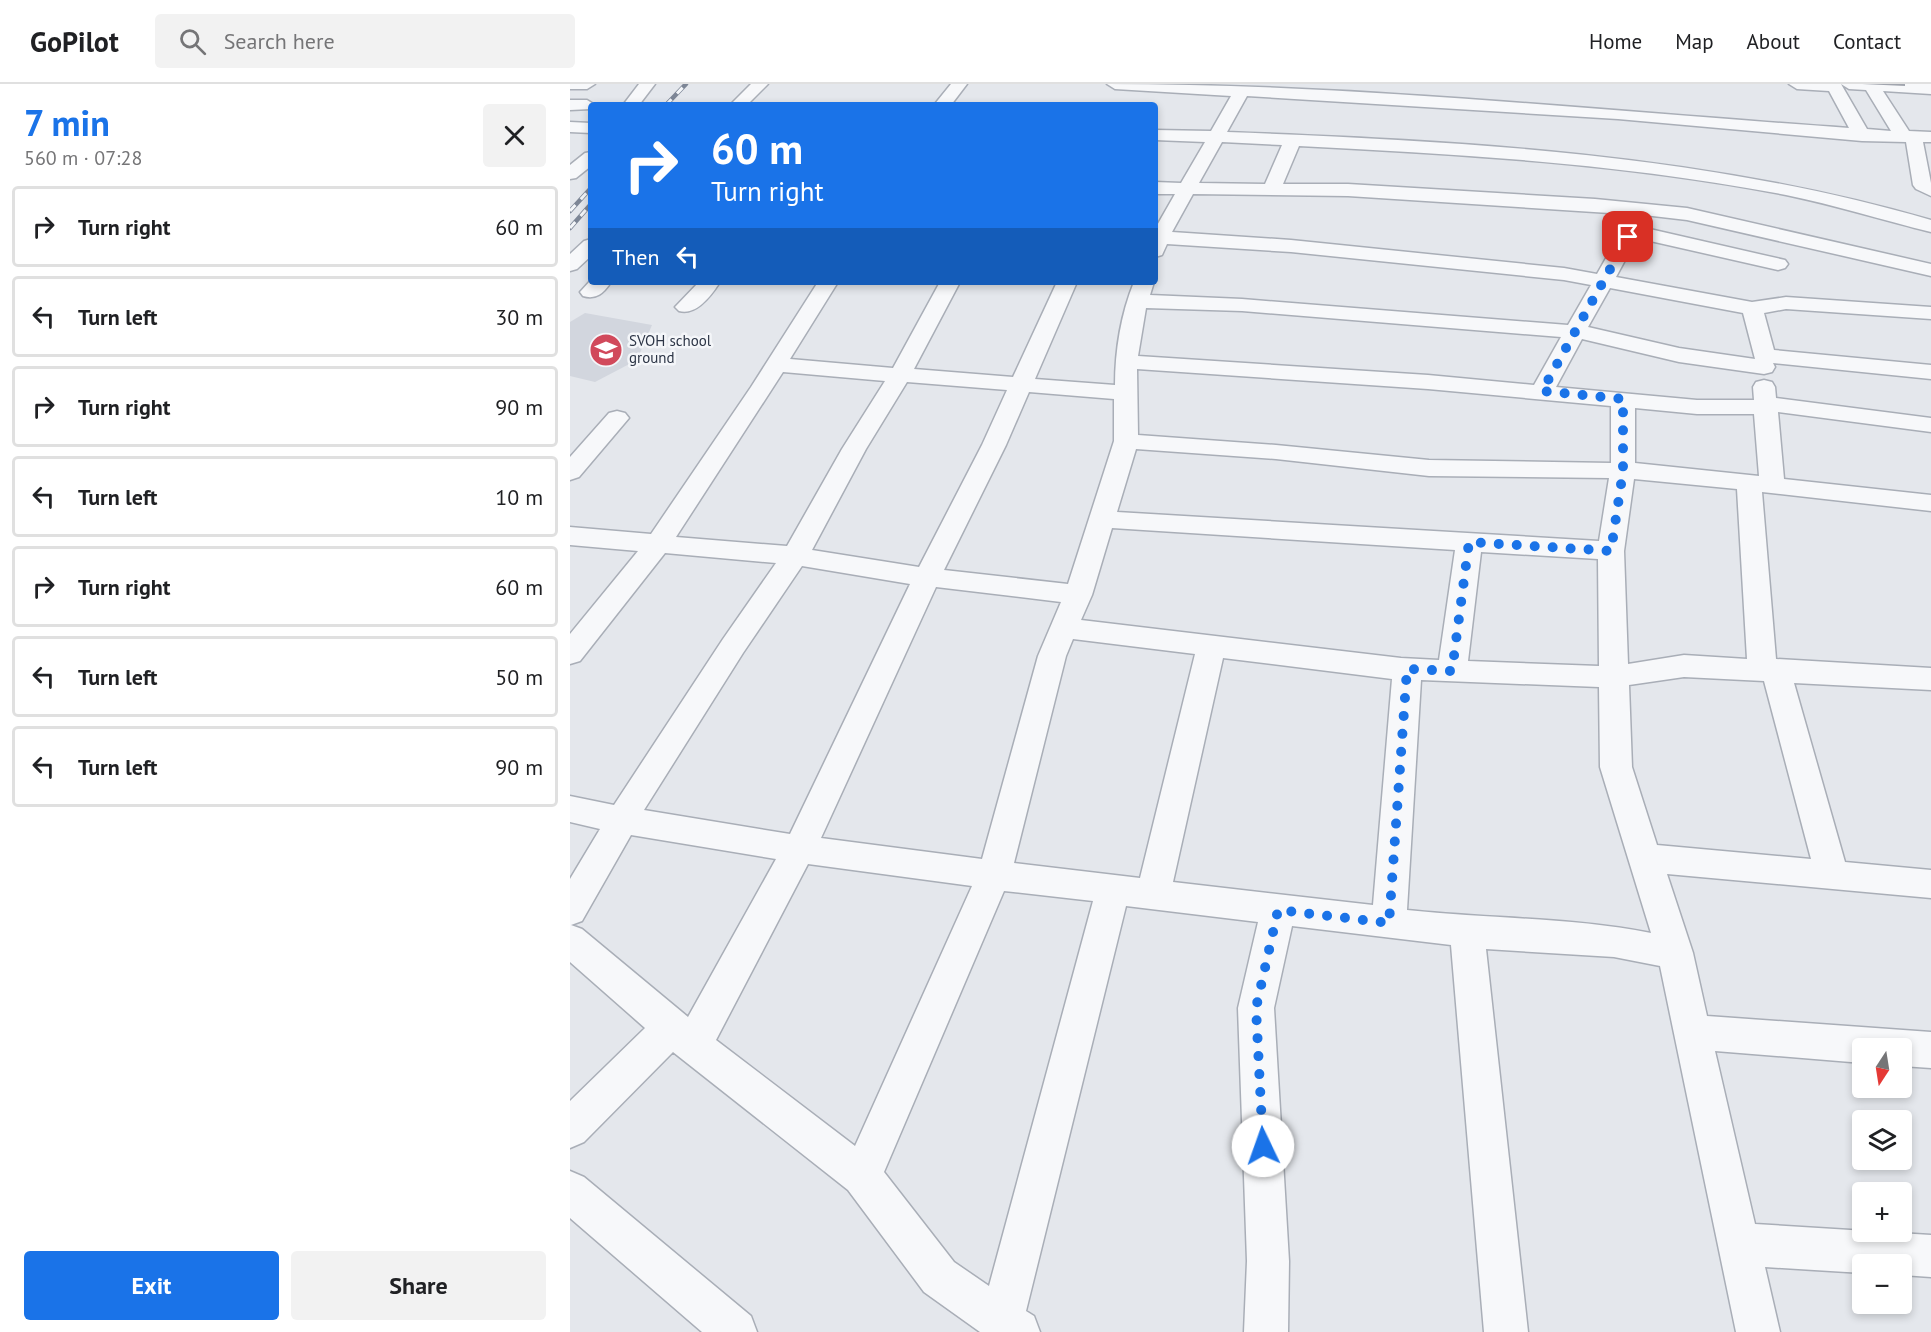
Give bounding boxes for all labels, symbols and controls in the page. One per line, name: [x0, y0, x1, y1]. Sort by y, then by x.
search box: [155, 14, 575, 68]
text: GoPilot: [30, 23, 119, 60]
icon: search: [176, 25, 209, 58]
text: Search here: [224, 27, 335, 55]
text: Home: [1589, 28, 1642, 55]
text: Map: [1675, 28, 1714, 55]
text: About: [1747, 28, 1800, 55]
text: Contact: [1833, 28, 1901, 55]
text: 7 min: [24, 99, 110, 146]
button: close: [483, 104, 546, 167]
text: 60 m: [711, 121, 803, 176]
icon: right: [612, 126, 690, 204]
text: 560 m · 07:28: [24, 145, 142, 171]
text: Turn right: [711, 174, 824, 208]
icon: right: [27, 210, 60, 243]
pin: [1602, 211, 1653, 262]
text: Turn right: [78, 213, 170, 241]
text: 60 m: [495, 213, 543, 241]
icon: arrive: [1611, 220, 1644, 253]
icon: left: [671, 240, 704, 273]
text: Then: [612, 243, 659, 271]
icon: left: [27, 300, 60, 333]
text: Turn left: [78, 303, 158, 331]
text: 30 m: [495, 303, 543, 331]
place label: SVOH school ground: [629, 331, 712, 367]
school or university icon: SVOH school ground: [588, 332, 624, 368]
icon: right: [27, 390, 60, 423]
text: Turn right: [78, 393, 170, 421]
text: 90 m: [495, 393, 543, 421]
icon: left: [27, 480, 60, 513]
text: Turn left: [78, 483, 158, 511]
text: 10 m: [495, 483, 543, 511]
icon: right: [27, 570, 60, 603]
text: Turn right: [78, 573, 170, 601]
text: 60 m: [495, 573, 543, 601]
icon: left: [27, 660, 60, 693]
text: Turn left: [78, 663, 158, 691]
text: 50 m: [495, 663, 543, 691]
icon: left: [27, 750, 60, 783]
text: Turn left: [78, 753, 158, 781]
text: 90 m: [495, 753, 543, 781]
north arrow: [1852, 1038, 1912, 1098]
map controls: [1852, 1038, 1912, 1314]
button: layers: [1852, 1110, 1912, 1170]
position arrow: [1231, 1114, 1295, 1178]
button: +: [1852, 1182, 1912, 1242]
button: Exit: [24, 1251, 279, 1320]
button: Share: [291, 1251, 546, 1320]
button: −: [1852, 1254, 1912, 1314]

